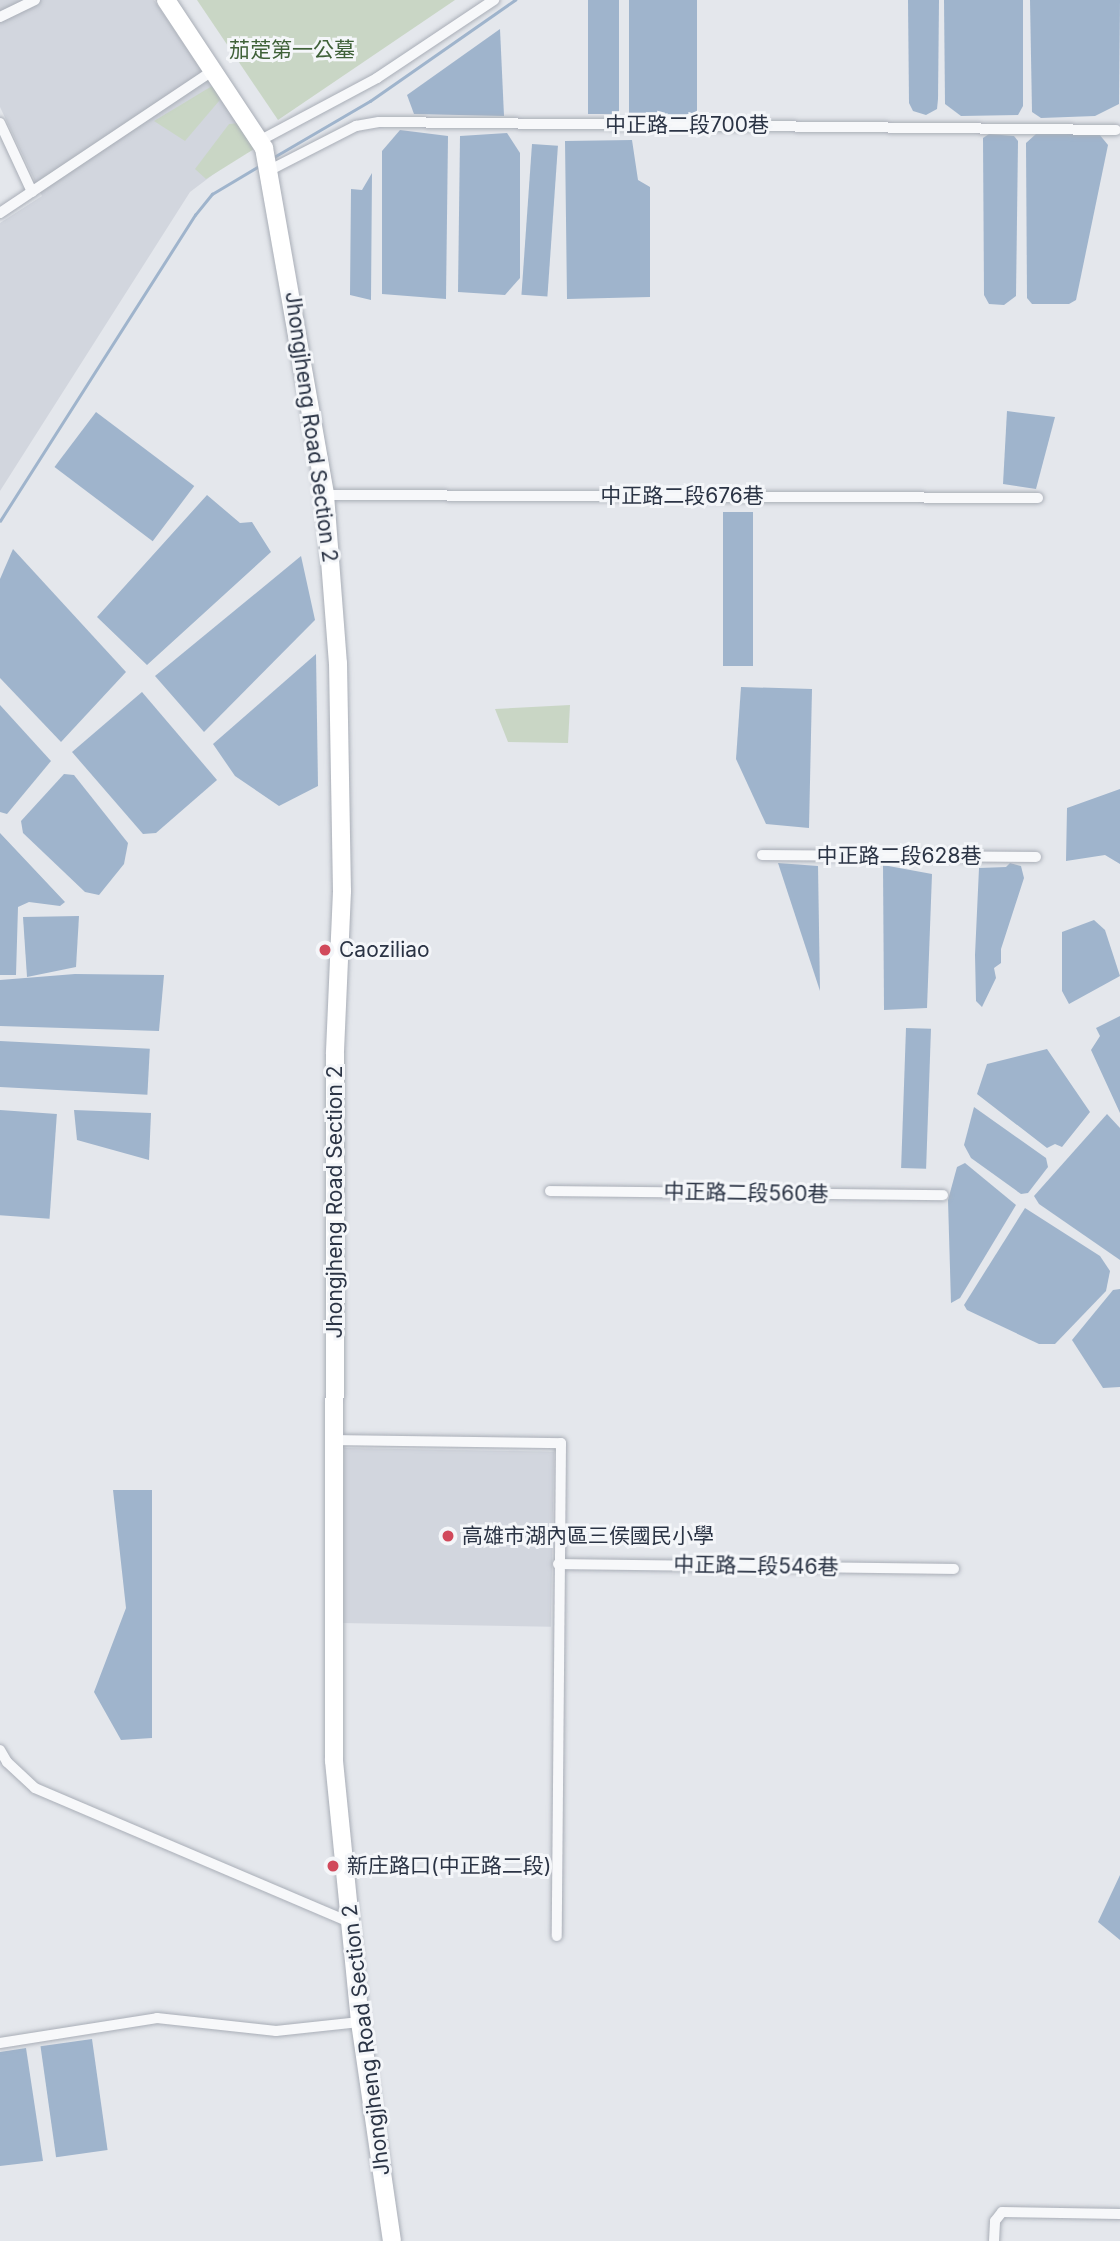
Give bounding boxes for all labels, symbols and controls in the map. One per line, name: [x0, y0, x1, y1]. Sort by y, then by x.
park label: 茄萣第一公墓: [229, 37, 355, 63]
street label: 中正路二段700巷: [605, 112, 769, 138]
street label: Jhongjheng Road Section 2: [280, 290, 342, 564]
street label: 中正路二段676巷: [600, 483, 764, 509]
street label: 中正路二段628巷: [817, 843, 981, 869]
place label: Caoziliao: [339, 937, 430, 963]
marker: Caoziliao: [317, 942, 333, 958]
street label: Jhongjheng Road Section 2: [322, 1065, 348, 1339]
street label: 中正路二段560巷: [663, 1179, 829, 1207]
place label: 高雄市湖內區三侯國民小學: [462, 1523, 714, 1549]
marker: 高雄市湖內區三侯國民小學: [440, 1528, 456, 1544]
street label: 中正路二段546巷: [673, 1552, 839, 1580]
place label: 新庄路口(中正路二段): [347, 1853, 551, 1879]
marker: 新庄路口(中正路二段): [325, 1858, 341, 1874]
street label: Jhongjheng Road Section 2: [337, 1903, 395, 2177]

